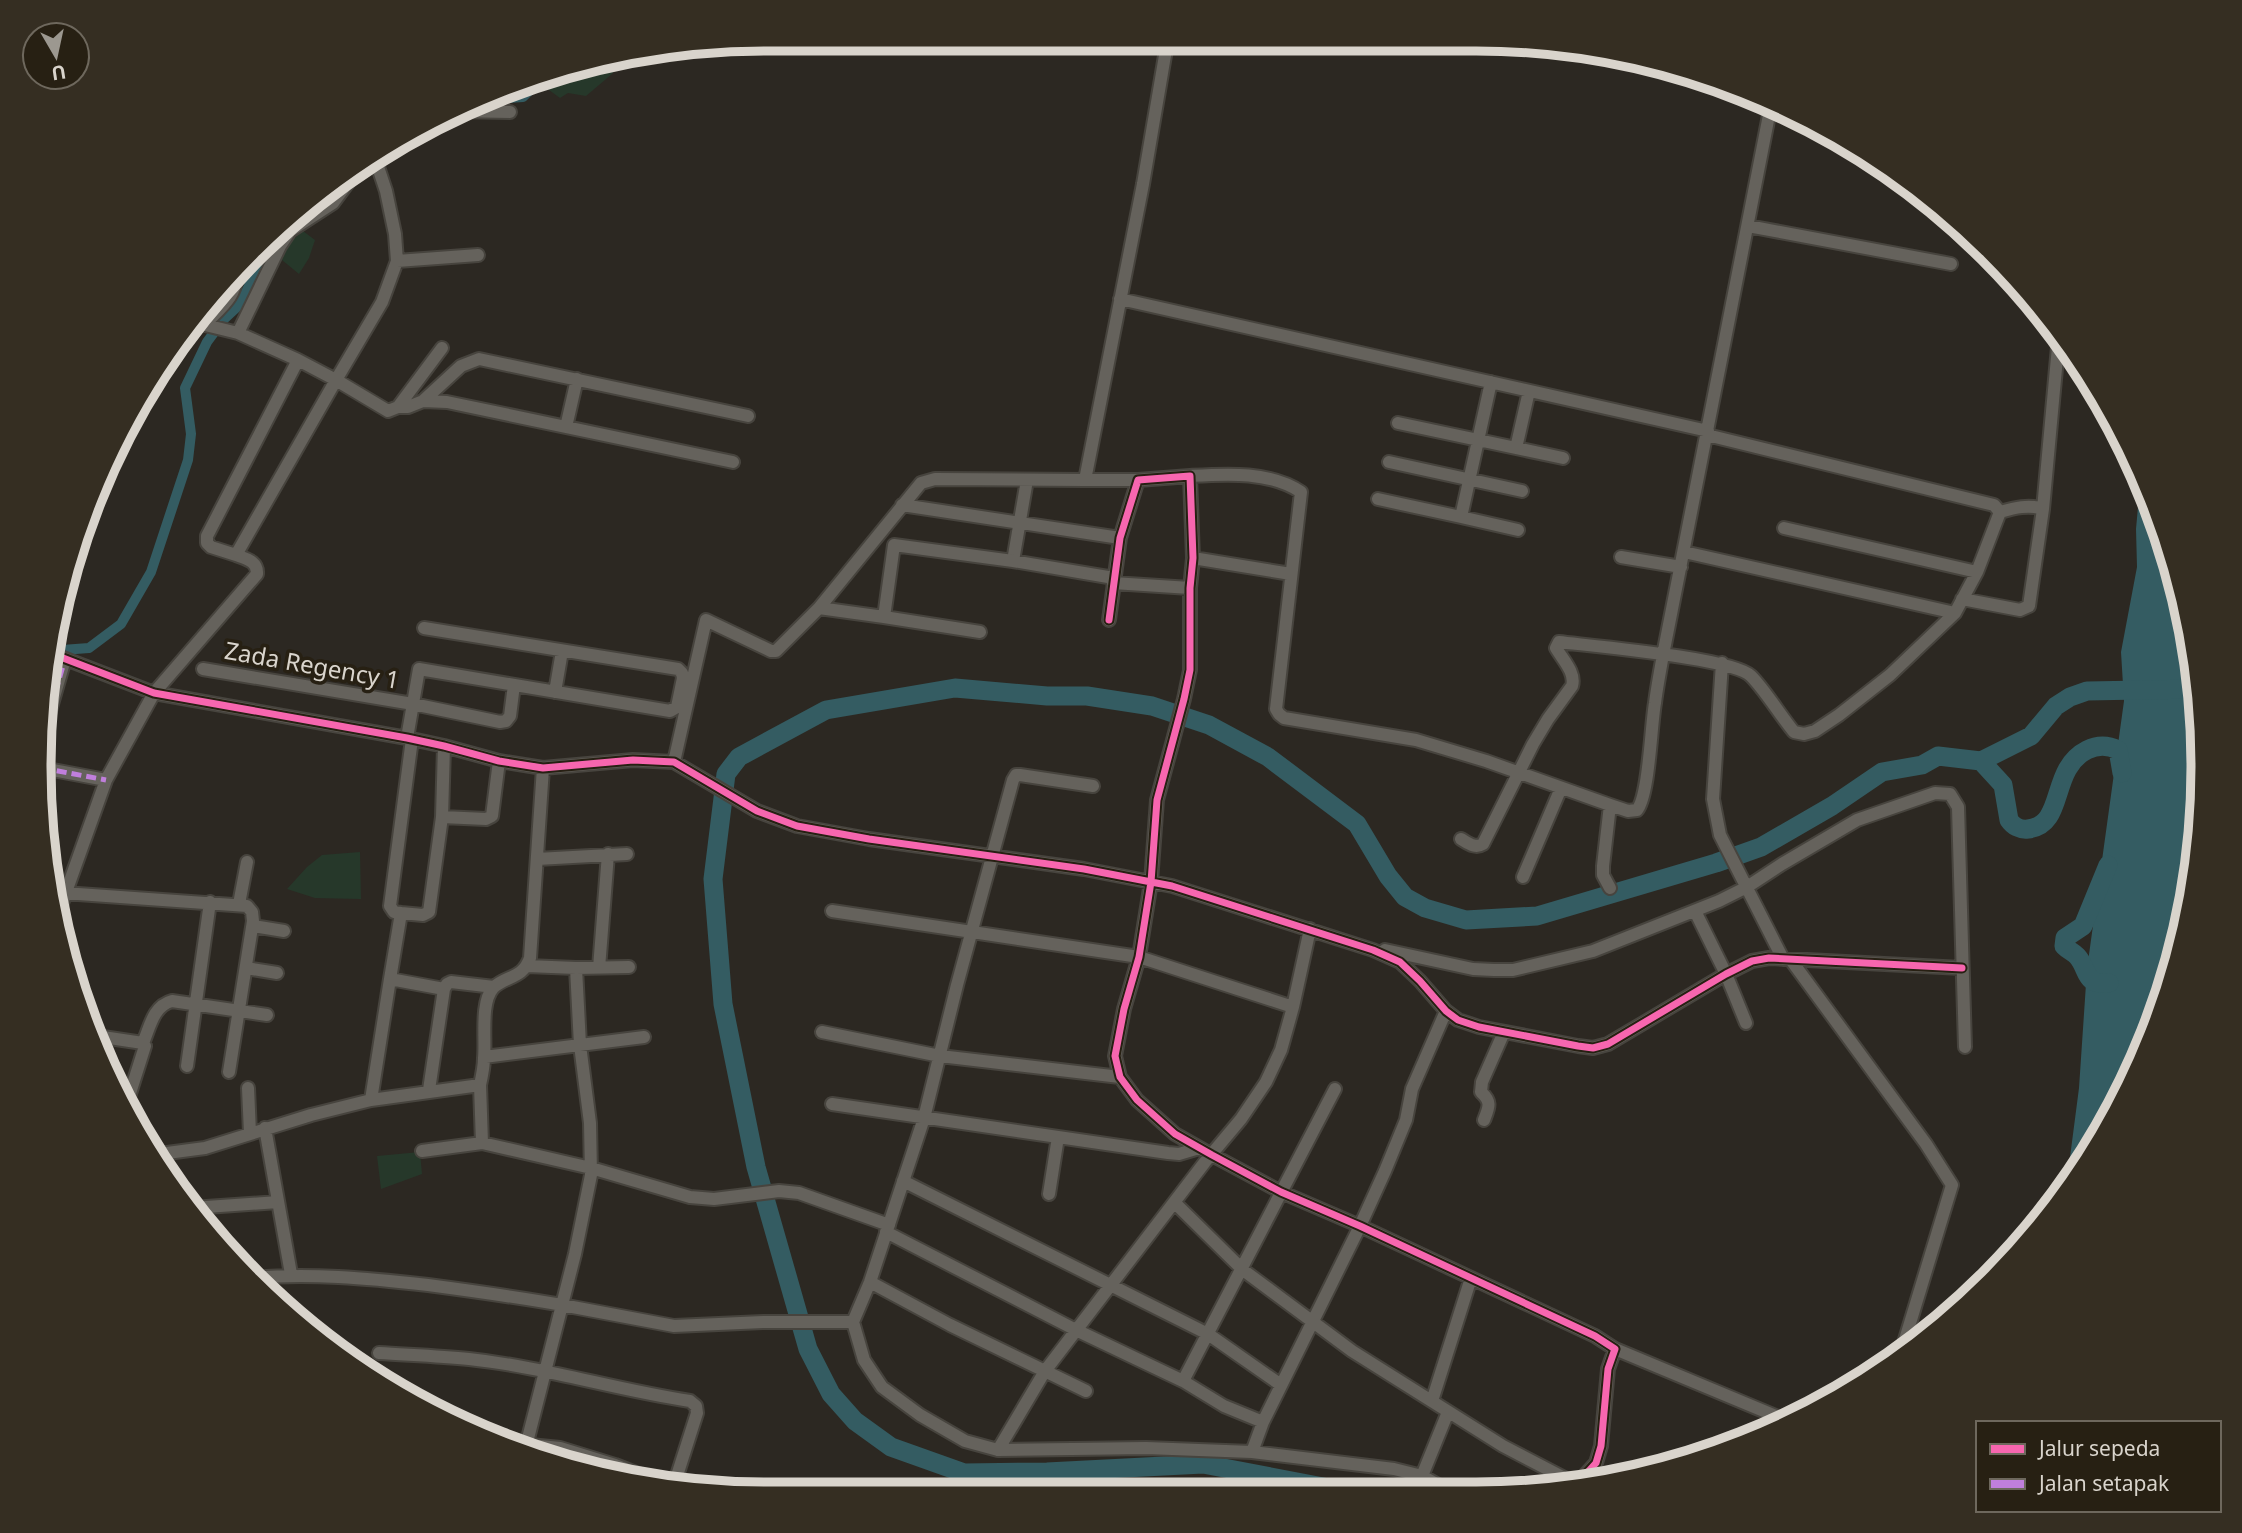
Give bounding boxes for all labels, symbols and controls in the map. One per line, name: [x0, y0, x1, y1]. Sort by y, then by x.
north arrow: [21, 21, 91, 91]
text: U: [50, 59, 68, 87]
street label: Zada Regency 1: [222, 633, 402, 696]
legend: [1976, 1421, 2221, 1512]
text: Jalur sepeda: [2037, 1434, 2160, 1462]
text: Jalan setapak: [2037, 1469, 2170, 1497]

